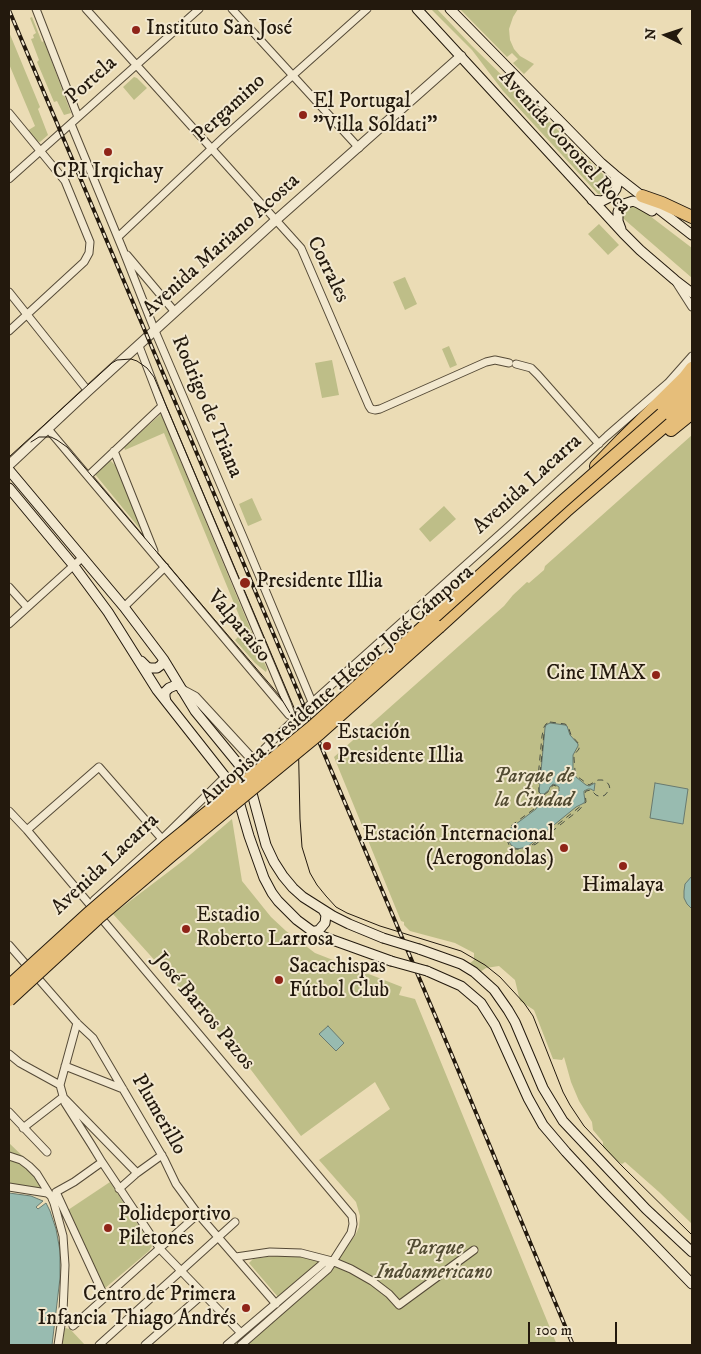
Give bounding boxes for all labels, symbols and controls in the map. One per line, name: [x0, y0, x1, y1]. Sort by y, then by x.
north arrow: [641, 10, 691, 60]
place label: Instituto San José: [146, 17, 292, 43]
marker: Instituto San José: [130, 24, 142, 36]
text: N: [642, 28, 660, 40]
street label: Portela: [61, 51, 123, 111]
street label: Avenida Coronel Roca: [493, 66, 635, 220]
street label: Pergamino: [189, 69, 271, 149]
place label: El Portugal "Villa Soldati": [313, 90, 437, 140]
marker: El Portugal "Villa Soldati": [297, 109, 309, 121]
marker: CPI Irqichay: [102, 146, 114, 158]
place label: CPI Irqichay: [53, 160, 163, 186]
street label: Avenida Mariano Acosta: [138, 169, 306, 323]
street label: Corrales: [300, 233, 354, 307]
street label: Rodrigo de Triana: [165, 332, 247, 482]
street label: Avenida Lacarra: [468, 430, 588, 540]
street label: Autopista Presidente Héctor José Cámpora: [196, 561, 480, 811]
place label: Presidente Illia: [256, 570, 383, 596]
marker: Presidente Illia: [238, 576, 252, 590]
street label: Valparaíso: [201, 586, 275, 668]
place label: Cine IMAX: [546, 662, 646, 688]
marker: Cine IMAX: [650, 669, 662, 681]
place label: Estación Presidente Illia: [337, 721, 464, 771]
marker: Estación Presidente Illia: [321, 740, 333, 752]
park label: Parque de la Ciudad: [494, 765, 574, 815]
street label: Avenida Lacarra: [47, 809, 165, 921]
place label: Estación Internacional (Aerogondolas): [363, 823, 554, 873]
marker: Estación Internacional (Aerogondolas): [558, 842, 570, 854]
marker: Himalaya: [617, 860, 629, 872]
place label: Himalaya: [582, 874, 664, 900]
place label: Estadio Roberto Larrosa: [196, 904, 334, 954]
marker: Estadio Roberto Larrosa: [180, 923, 192, 935]
street label: José Barros Pazos: [147, 948, 259, 1076]
place label: Sacachispas Fútbol Club: [289, 955, 389, 1005]
marker: Sacachispas Fútbol Club: [273, 974, 285, 986]
street label: Plumerillo: [125, 1070, 191, 1160]
place label: Polideportivo Piletones: [118, 1203, 231, 1253]
marker: Polideportivo Piletones: [102, 1222, 114, 1234]
park label: Parque Indoamericano: [375, 1237, 493, 1287]
place label: Centro de Primera Infancia Thiago Andrés: [38, 1283, 236, 1333]
marker: Centro de Primera Infancia Thiago Andrés: [240, 1302, 252, 1314]
scale bar: [531, 1312, 620, 1344]
text: 100 m: [536, 1321, 572, 1340]

